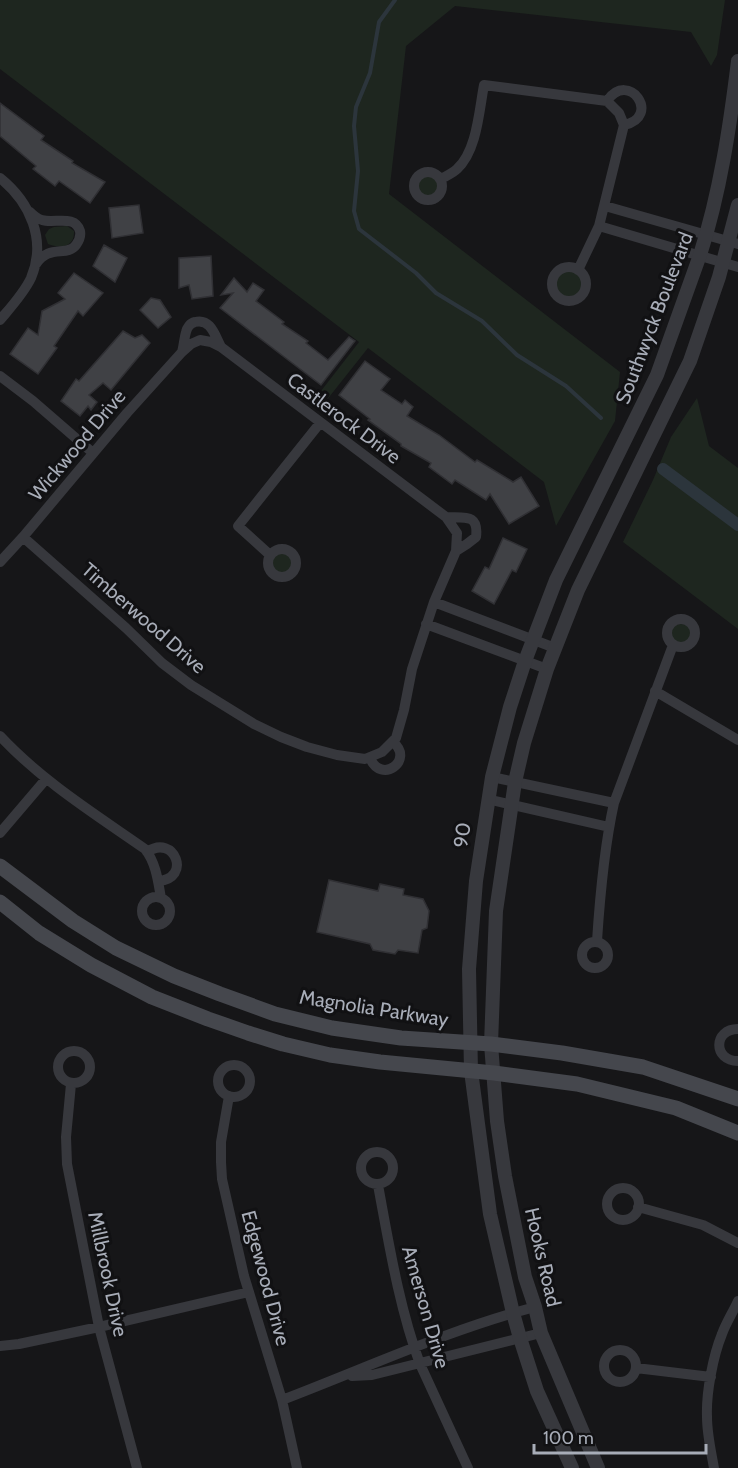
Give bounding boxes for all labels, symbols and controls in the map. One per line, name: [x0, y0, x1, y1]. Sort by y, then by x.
street label: Southwyck Boulevard: [610, 229, 698, 407]
street label: Castlerock Drive: [282, 367, 406, 469]
street label: Wickwood Drive: [23, 384, 131, 506]
street label: Timberwood Drive: [77, 558, 211, 678]
street label: 90: [448, 821, 476, 849]
street label: Magnolia Parkway: [298, 984, 450, 1032]
street label: Hooks Road: [520, 1205, 566, 1309]
street label: Edgewood Drive: [236, 1208, 296, 1348]
street label: Millbrook Drive: [83, 1209, 133, 1339]
street label: Amerson Drive: [397, 1243, 455, 1371]
scale bar: [534, 1417, 706, 1455]
text: 100 m: [543, 1427, 594, 1449]

